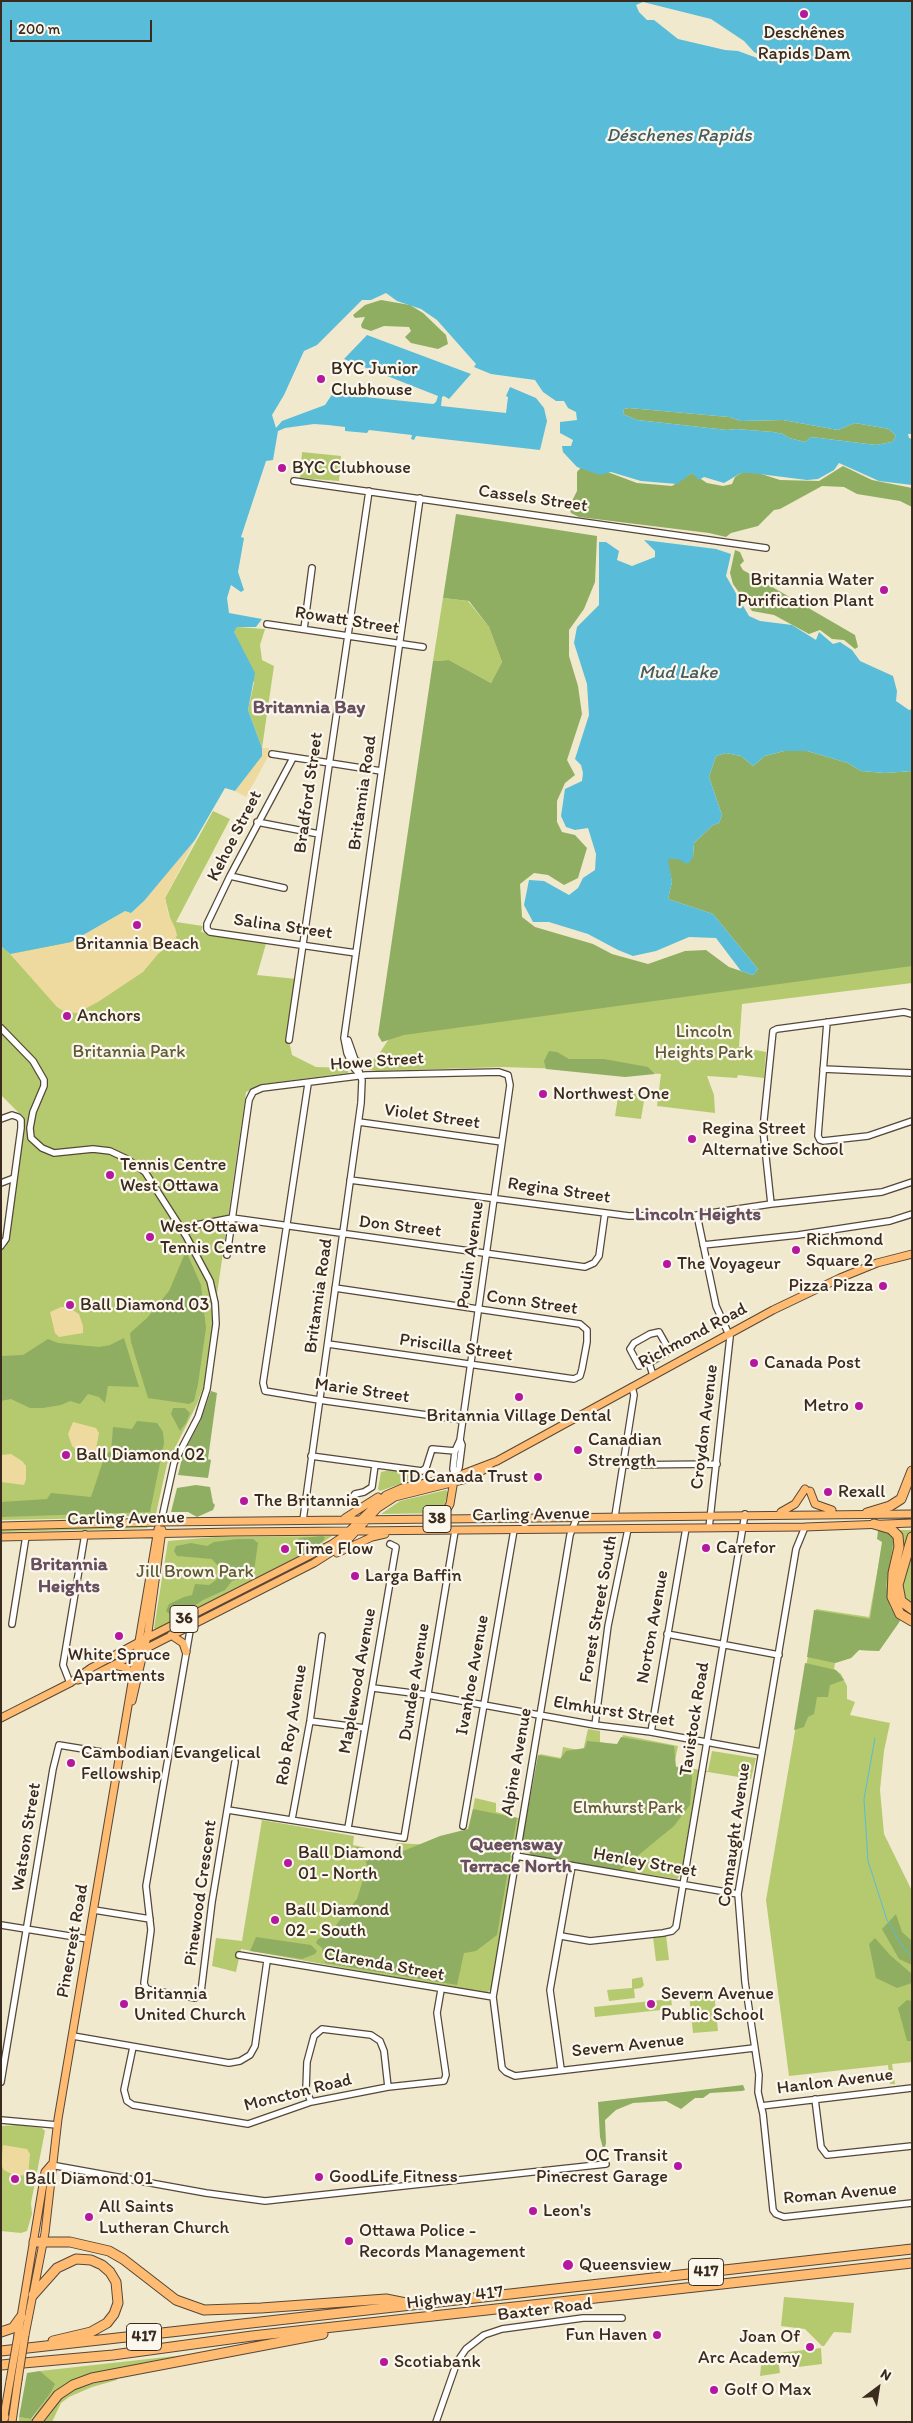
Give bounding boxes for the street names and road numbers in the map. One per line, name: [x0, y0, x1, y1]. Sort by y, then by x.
street label: Cassels Street: [477, 481, 589, 517]
street label: Rowatt Street: [293, 602, 401, 640]
street label: Bradford Street: [290, 731, 328, 855]
street label: Britannia Road: [344, 734, 382, 852]
street label: Kehoe Street: [203, 787, 267, 885]
street label: Salina Street: [232, 909, 334, 945]
street label: Howe Street: [329, 1048, 425, 1076]
street label: Violet Street: [383, 1100, 481, 1134]
street label: Regina Street: [506, 1173, 612, 1209]
street label: Poulin Avenue: [453, 1200, 489, 1310]
street label: Don Street: [358, 1211, 442, 1243]
street label: Britannia Road: [300, 1237, 338, 1355]
street label: Conn Street: [485, 1286, 579, 1320]
street label: Richmond Road: [635, 1298, 751, 1374]
street label: Priscilla Street: [398, 1329, 514, 1367]
street label: Croydon Avenue: [687, 1363, 723, 1491]
street label: Marie Street: [313, 1374, 411, 1408]
street label: Carling Avenue: [472, 1503, 590, 1527]
road number: 38: [423, 1506, 451, 1532]
street label: Carling Avenue: [67, 1507, 185, 1531]
street label: Forest Street South: [575, 1534, 623, 1684]
street label: Norton Avenue: [632, 1569, 674, 1685]
road number: 36: [170, 1606, 198, 1632]
street label: Maplewood Avenue: [335, 1606, 381, 1756]
street label: Ivanhoe Avenue: [452, 1613, 494, 1737]
street label: Dundee Avenue: [395, 1621, 435, 1743]
street label: Tavistock Road: [675, 1661, 715, 1777]
street label: Rob Roy Avenue: [272, 1663, 312, 1787]
street label: Elmhurst Street: [552, 1692, 676, 1732]
street label: Alpine Avenue: [497, 1706, 537, 1818]
street label: Connaught Avenue: [714, 1762, 756, 1908]
street label: Watson Street: [8, 1781, 46, 1893]
street label: Pinewood Crescent: [180, 1819, 222, 1967]
street label: Henley Street: [591, 1843, 699, 1883]
street label: Pinecrest Road: [52, 1882, 94, 2000]
street label: Clarenda Street: [322, 1944, 446, 1986]
street label: Severn Avenue: [571, 2029, 685, 2063]
street label: Hanlon Avenue: [776, 2064, 894, 2100]
street label: Moncton Road: [242, 2069, 354, 2117]
street label: Roman Avenue: [782, 2178, 898, 2210]
road number: 417: [688, 2258, 724, 2286]
street label: Highway 417: [405, 2281, 505, 2315]
street label: Baxter Road: [496, 2293, 594, 2327]
road number: 417: [126, 2324, 162, 2350]

